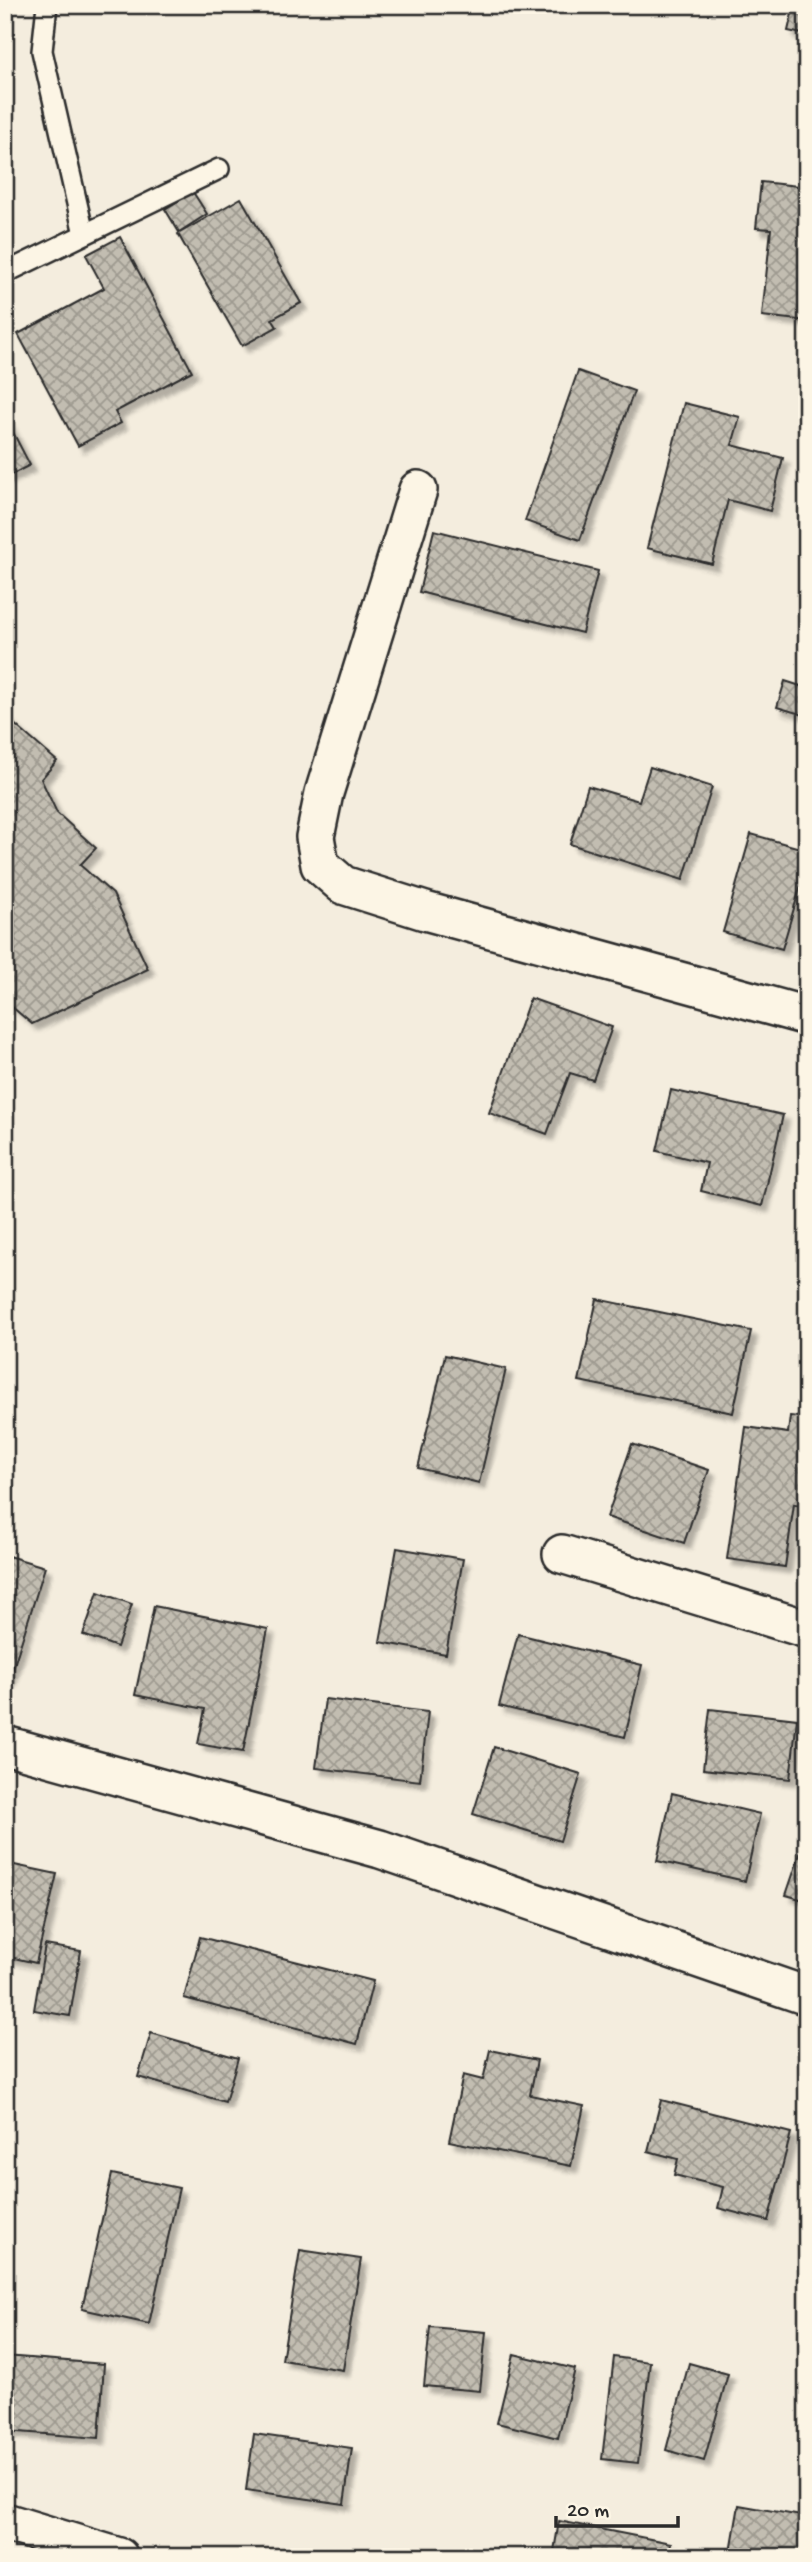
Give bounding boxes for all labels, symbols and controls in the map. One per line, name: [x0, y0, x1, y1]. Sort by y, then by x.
scale bar: [556, 2485, 679, 2529]
text: 20 m: [567, 2500, 609, 2525]

